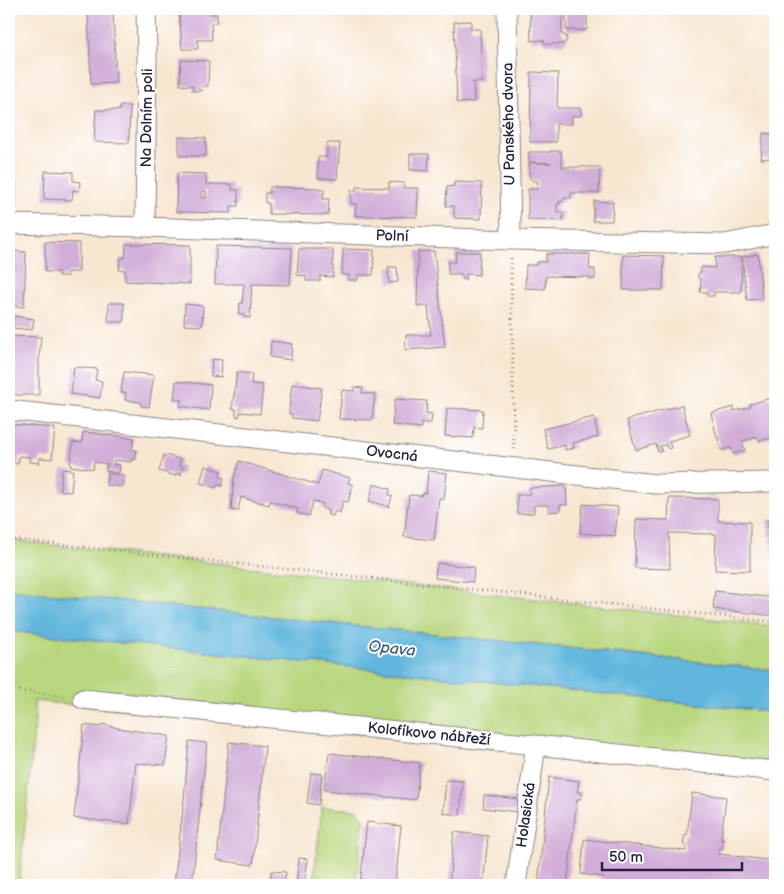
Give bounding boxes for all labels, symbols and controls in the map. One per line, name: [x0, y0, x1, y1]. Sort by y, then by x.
street label: U Panského dvora: [498, 62, 520, 186]
street label: Na Dolním poli: [137, 68, 157, 168]
street label: Polní: [375, 226, 409, 246]
street label: Ovocná: [365, 441, 419, 467]
water label: Opava: [367, 637, 417, 661]
street label: Kolofíkovo nábřeží: [367, 718, 492, 750]
street label: Holasická: [512, 781, 540, 849]
scale bar: [602, 839, 742, 871]
text: 50 m: [609, 848, 643, 867]

